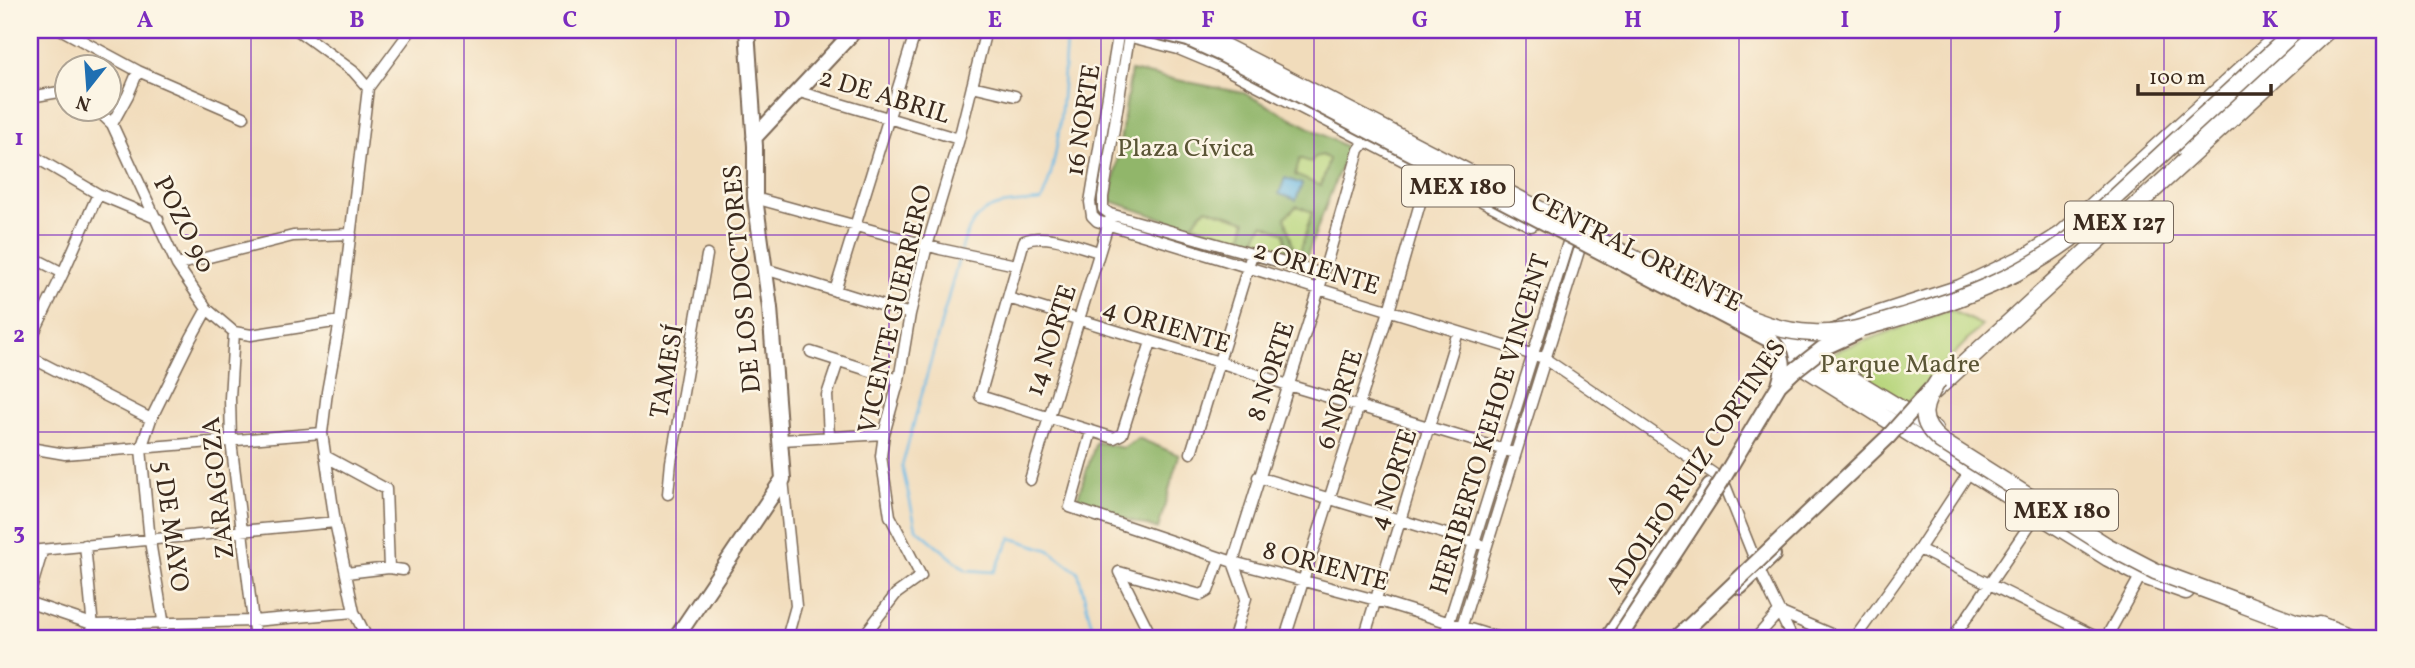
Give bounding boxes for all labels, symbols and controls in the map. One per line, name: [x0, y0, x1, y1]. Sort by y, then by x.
text: A: [137, 5, 153, 37]
text: B: [349, 5, 365, 37]
text: C: [563, 5, 577, 37]
text: D: [774, 5, 791, 37]
text: E: [988, 5, 1002, 37]
text: F: [1201, 5, 1215, 37]
text: G: [1412, 5, 1428, 37]
text: H: [1624, 5, 1642, 37]
text: I: [1841, 5, 1849, 37]
text: J: [2053, 5, 2062, 37]
text: K: [2262, 5, 2279, 37]
north arrow: [52, 52, 122, 122]
scale bar: [2138, 52, 2272, 96]
street label: 2 DE ABRIL: [815, 60, 955, 134]
street label: 16 NORTE: [1057, 62, 1111, 179]
text: 100 m: [2149, 64, 2206, 93]
text: N: [73, 88, 94, 117]
text: 1: [14, 123, 24, 155]
park label: Plaza Cívica: [1117, 131, 1255, 167]
street label: DE LOS DOCTORES: [715, 163, 771, 395]
road number: MEX 180: [1402, 166, 1514, 206]
street label: POZO 90: [143, 170, 223, 280]
street label: VICENTE GUERRERO: [850, 181, 942, 437]
street label: CENTRAL ORIENTE: [1524, 184, 1748, 322]
road number: MEX 127: [2065, 202, 2173, 243]
street label: 2 ORIENTE: [1249, 233, 1384, 305]
street label: HERIBERTO KEHOE VINCENT: [1422, 250, 1560, 599]
street label: 14 NORTE: [1017, 280, 1087, 401]
street label: 4 ORIENTE: [1098, 290, 1235, 363]
street label: 8 NORTE: [1239, 317, 1305, 426]
text: 2: [13, 320, 25, 352]
street label: TAMESÍ: [642, 321, 694, 421]
street label: ADOLFO RUIZ CORTINES: [1598, 333, 1796, 602]
street label: 6 NORTE: [1309, 345, 1373, 454]
park label: Parque Madre: [1820, 347, 1980, 383]
street label: ZARAGOZA: [194, 415, 244, 561]
street label: 4 NORTE: [1361, 424, 1427, 535]
street label: 5 DE MAYO: [143, 458, 197, 594]
road number: MEX 180: [2006, 490, 2118, 530]
text: 3: [13, 517, 25, 549]
street label: 8 ORIENTE: [1258, 533, 1393, 601]

